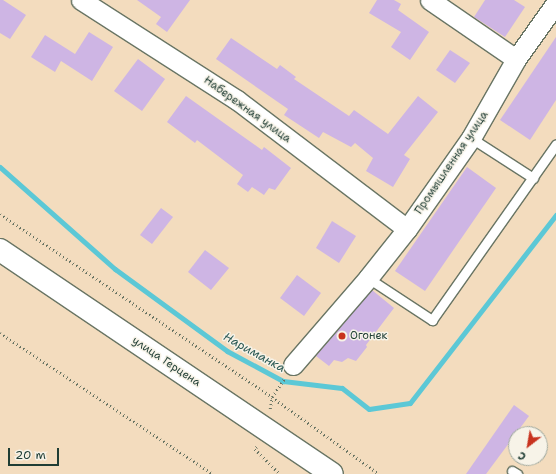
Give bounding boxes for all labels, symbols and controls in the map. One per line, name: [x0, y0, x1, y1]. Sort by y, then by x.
street label: Набережная улица: [201, 74, 293, 146]
street label: Промышленная улица: [413, 109, 491, 217]
place label: Огонек: [350, 329, 387, 343]
water label: Нариманка: [221, 330, 287, 376]
marker: Огонек: [337, 331, 347, 341]
street label: улица Герцена: [129, 334, 203, 390]
north arrow: [508, 426, 548, 466]
scale bar: [10, 440, 61, 466]
text: 20 m: [15, 447, 46, 463]
text: С: [515, 448, 529, 464]

